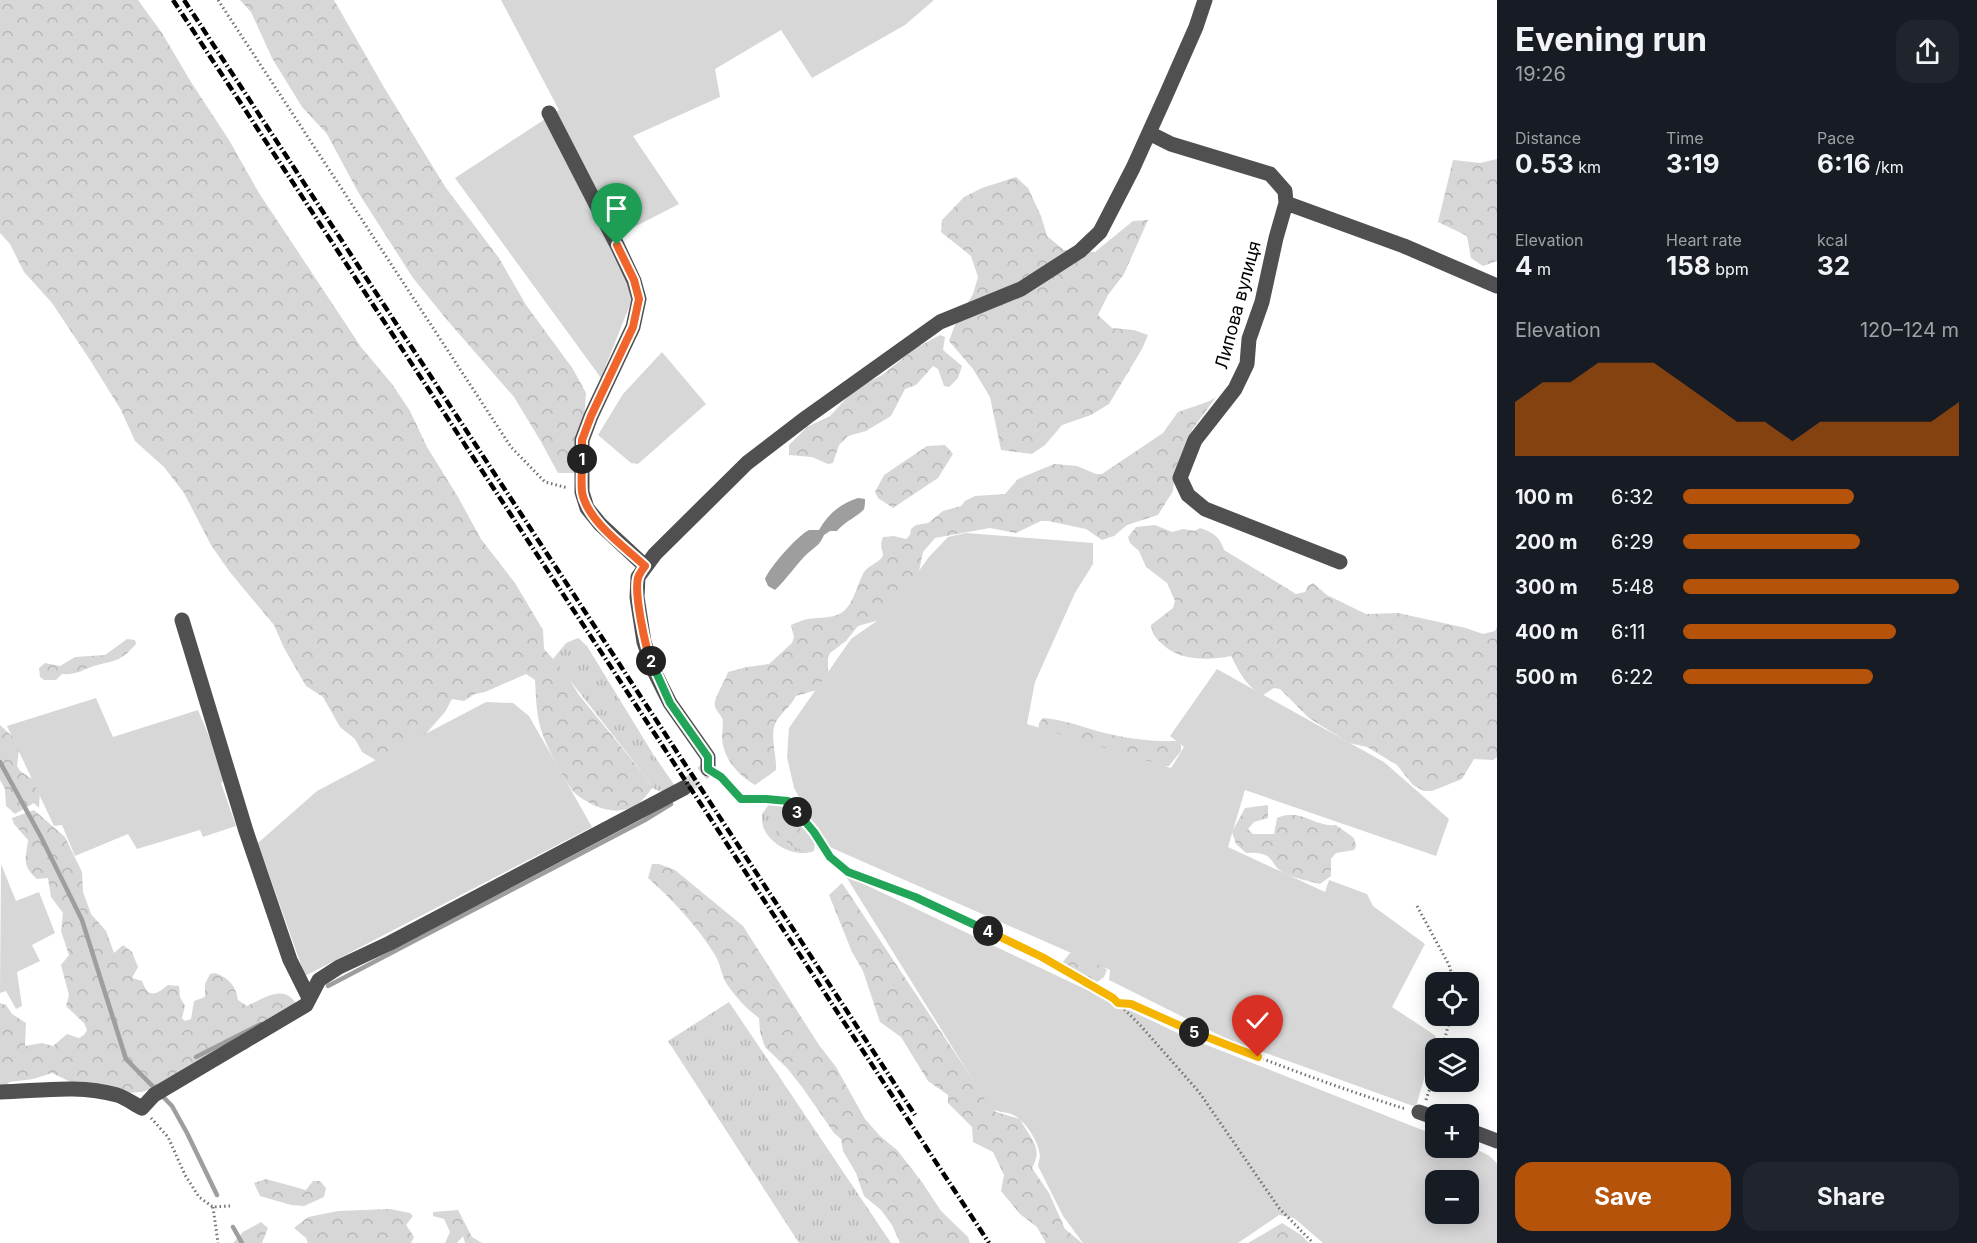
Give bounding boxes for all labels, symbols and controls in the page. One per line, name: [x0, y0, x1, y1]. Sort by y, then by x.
text: Evening run: [1515, 19, 1707, 59]
button: share: [1896, 20, 1959, 83]
text: 19:26: [1515, 62, 1566, 86]
text: Distance: [1515, 128, 1581, 148]
text: Time: [1666, 128, 1704, 148]
text: Pace: [1817, 128, 1855, 148]
text: 0.53: [1515, 148, 1574, 179]
text: 3:19: [1666, 148, 1720, 179]
text: 6:16: [1817, 148, 1871, 179]
text: km: [1574, 157, 1601, 177]
text: /km: [1871, 157, 1904, 177]
pin: [591, 183, 642, 245]
icon: arrive: [600, 192, 633, 225]
text: Elevation: [1515, 230, 1584, 250]
text: Heart rate: [1666, 230, 1742, 250]
text: kcal: [1817, 230, 1848, 250]
street label: Липова вулиця: [1210, 238, 1265, 371]
text: 4: [1515, 250, 1533, 281]
text: 158: [1666, 250, 1711, 281]
text: 32: [1817, 250, 1850, 281]
text: m: [1533, 259, 1551, 279]
text: bpm: [1711, 259, 1749, 279]
text: Elevation: [1515, 318, 1601, 342]
text: 120–124 m: [1860, 318, 1959, 342]
pin: 1: [567, 444, 597, 474]
text: 1: [579, 449, 585, 469]
text: 100 m: [1515, 485, 1574, 509]
text: 6:32: [1611, 485, 1654, 509]
text: 200 m: [1515, 530, 1578, 554]
text: 6:29: [1611, 530, 1654, 554]
text: 300 m: [1515, 575, 1578, 599]
text: 5:48: [1611, 575, 1654, 599]
text: 400 m: [1515, 620, 1579, 644]
text: 6:11: [1611, 620, 1645, 644]
pin: 2: [636, 646, 666, 676]
text: 2: [646, 651, 656, 671]
text: 500 m: [1515, 665, 1578, 689]
text: 6:22: [1611, 665, 1654, 689]
pin: 3: [782, 797, 812, 827]
text: 3: [792, 802, 802, 822]
pin: 4: [973, 916, 1003, 946]
text: 4: [983, 921, 993, 941]
map controls: [1425, 972, 1479, 1224]
button: locate: [1425, 972, 1479, 1026]
pin: [1232, 995, 1283, 1057]
icon: check: [1241, 1004, 1274, 1037]
pin: 5: [1179, 1017, 1209, 1047]
text: 5: [1189, 1022, 1199, 1042]
button: layers: [1425, 1038, 1479, 1092]
button: +: [1425, 1104, 1479, 1158]
button: Save: [1515, 1162, 1731, 1231]
button: Share: [1743, 1162, 1959, 1231]
button: −: [1425, 1170, 1479, 1224]

